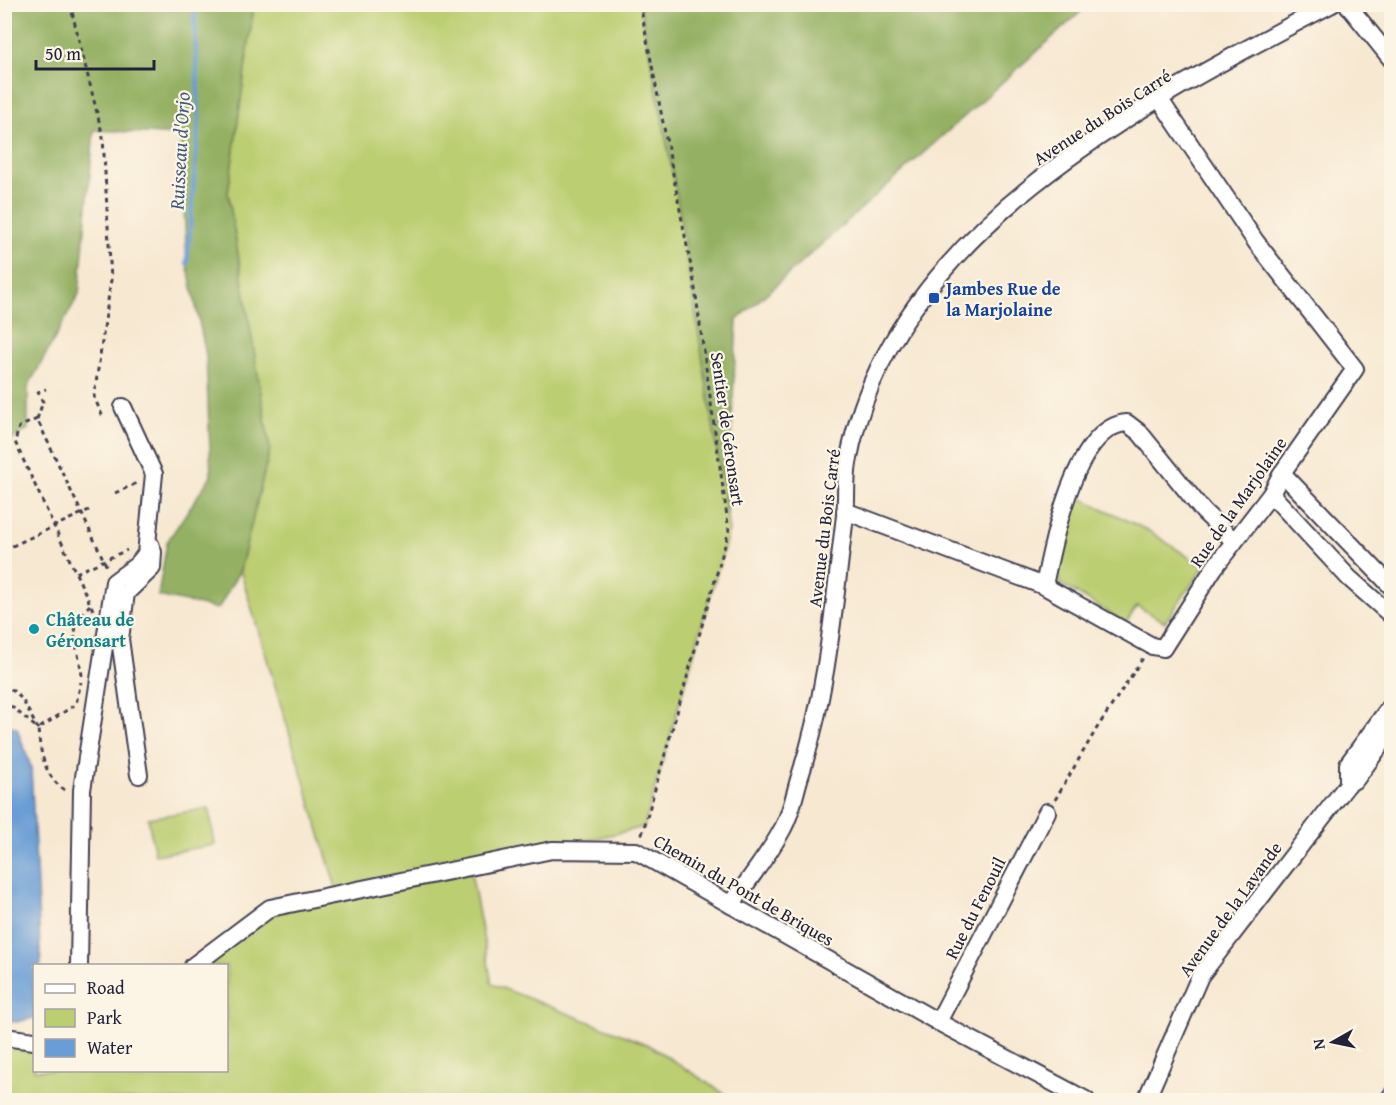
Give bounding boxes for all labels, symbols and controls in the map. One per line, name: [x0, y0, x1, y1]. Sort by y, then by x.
scale bar: [36, 33, 154, 71]
text: 50 m: [45, 40, 81, 67]
street label: Avenue du Bois Carré: [1028, 62, 1176, 172]
water label: Ruisseau d'Orjo: [161, 91, 197, 212]
place label: Jambes Rue de la Marjolaine: [943, 275, 1061, 323]
marker: Jambes Rue de la Marjolaine: [927, 291, 941, 305]
street label: Sentier de Géronsart: [704, 350, 752, 509]
street label: Rue de la Marjolaine: [1183, 431, 1293, 573]
street label: Avenue du Bois Carré: [801, 447, 847, 609]
place label: Château de Géronsart: [46, 606, 135, 654]
marker: Château de Géronsart: [27, 622, 41, 636]
street label: Chemin du Pont de Briques: [649, 827, 839, 953]
street label: Avenue de la Lavande: [1172, 836, 1288, 982]
street label: Rue du Fenouil: [938, 852, 1012, 964]
legend: [33, 964, 228, 1072]
text: Road: [87, 974, 125, 1001]
text: Park: [87, 1004, 123, 1031]
north arrow: [1303, 1012, 1363, 1072]
text: Water: [87, 1034, 133, 1061]
text: N: [1305, 1037, 1331, 1052]

